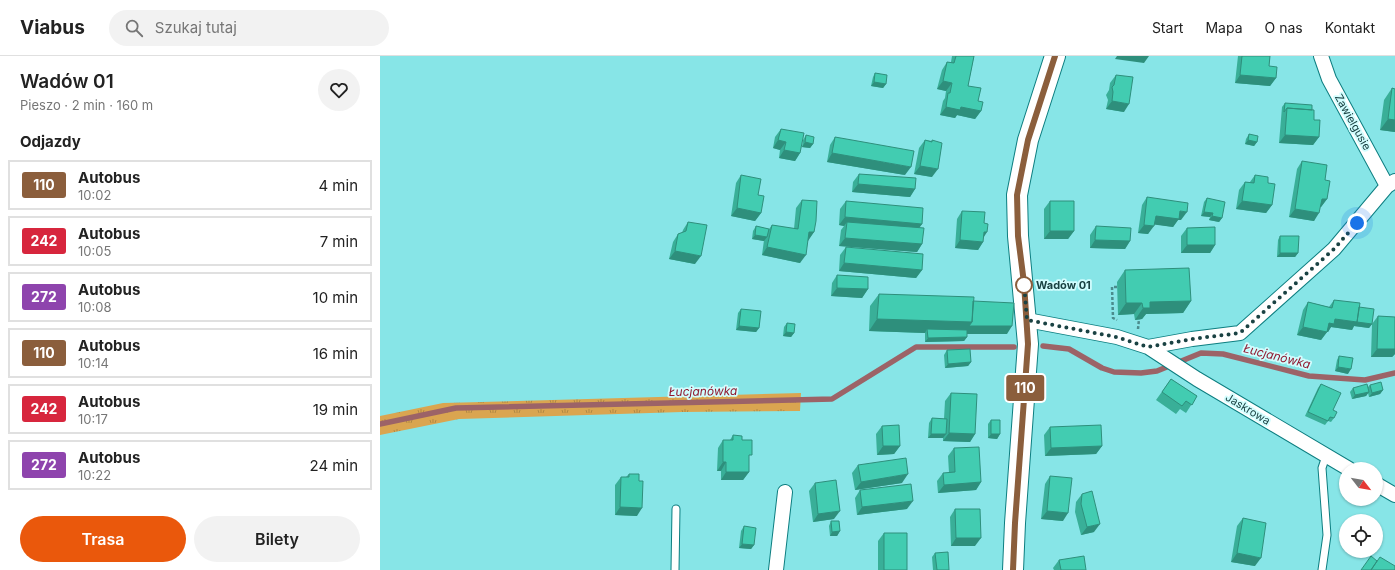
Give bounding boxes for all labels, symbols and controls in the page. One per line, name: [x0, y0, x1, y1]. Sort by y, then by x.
search box: [109, 10, 389, 46]
text: Viabus: [20, 16, 85, 39]
icon: search: [123, 17, 145, 39]
text: Szukaj tutaj: [155, 18, 237, 37]
text: Start: [1152, 19, 1183, 36]
text: Mapa: [1205, 19, 1243, 36]
text: O nas: [1265, 19, 1303, 36]
text: Kontakt: [1325, 19, 1375, 36]
button: heart: [318, 69, 360, 111]
text: Wadów 01: [20, 70, 114, 93]
street label: Zawielgusie: [1332, 91, 1374, 153]
text: Pieszo · 2 min · 160 m: [20, 97, 153, 113]
text: Odjazdy: [20, 132, 81, 151]
text: Autobus: [78, 168, 140, 187]
text: 110: [33, 176, 55, 193]
text: 4 min: [318, 176, 358, 195]
text: 10:02: [78, 187, 111, 203]
your location: [1347, 213, 1367, 233]
text: Autobus: [78, 224, 140, 243]
text: 242: [31, 232, 57, 249]
text: 7 min: [320, 232, 358, 251]
text: 10:05: [78, 243, 111, 259]
marker: Wadów 01: [1015, 276, 1033, 294]
place label: Wadów 01: [1036, 278, 1091, 292]
text: Autobus: [78, 280, 140, 299]
text: 272: [31, 288, 57, 305]
text: 10 min: [313, 288, 358, 307]
text: 10:08: [78, 299, 111, 315]
text: Autobus: [78, 336, 140, 355]
water label: Łucjanówka: [1242, 340, 1312, 372]
text: 110: [33, 344, 55, 361]
text: 16 min: [313, 344, 358, 363]
text: 10:14: [78, 355, 109, 371]
line badge: 110: [1002, 375, 1048, 401]
text: 110: [1014, 379, 1036, 396]
water label: Łucjanówka: [669, 383, 737, 399]
street label: Jaskrowa: [1223, 390, 1273, 428]
text: Autobus: [78, 392, 140, 411]
text: 242: [31, 400, 57, 417]
text: 19 min: [313, 400, 358, 419]
text: 10:17: [78, 411, 108, 427]
text: Autobus: [78, 448, 140, 467]
text: 272: [31, 456, 57, 473]
text: 24 min: [310, 456, 358, 475]
north arrow: [1339, 462, 1383, 506]
map controls: [1339, 462, 1383, 558]
text: 10:22: [78, 467, 111, 483]
button: locate: [1339, 514, 1383, 558]
button: Trasa: [20, 516, 186, 562]
button: Bilety: [194, 516, 360, 562]

